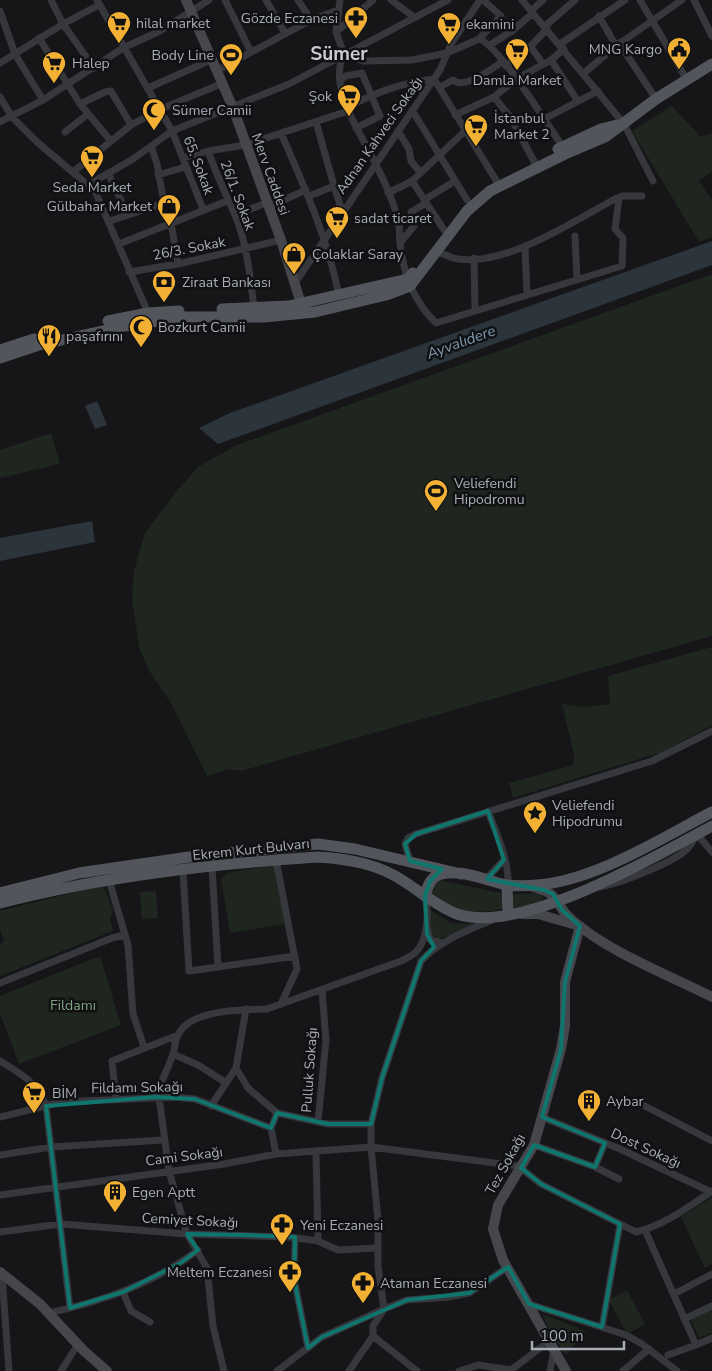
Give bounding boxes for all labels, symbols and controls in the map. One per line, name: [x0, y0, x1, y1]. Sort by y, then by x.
pharmacy icon: Gözde Eczanesi: [343, 5, 369, 39]
place label: Gözde Eczanesi: [241, 9, 338, 28]
supermarket icon: hilal market: [106, 10, 132, 44]
supermarket icon: ekamini: [436, 11, 462, 45]
place label: hilal market: [136, 14, 210, 33]
place label: ekamini: [466, 15, 514, 34]
public building icon: MNG Kargo: [666, 36, 692, 70]
supermarket icon: Damla Market: [504, 37, 530, 71]
place label: MNG Kargo: [589, 40, 662, 59]
district label: Sümer: [310, 41, 368, 67]
sports icon: Body Line: [218, 42, 244, 76]
place label: Body Line: [152, 46, 214, 65]
supermarket icon: Halep: [41, 50, 67, 84]
place label: Halep: [72, 54, 110, 73]
place label: Damla Market: [473, 71, 561, 90]
street label: Adnan Kahveci Sokağı: [332, 73, 427, 198]
supermarket icon: Şok: [336, 83, 362, 117]
place label: Şok: [309, 87, 333, 106]
mosque icon: Sümer Camii: [141, 97, 167, 131]
place label: Sümer Camii: [172, 101, 252, 120]
place label: İstanbul Market 2: [494, 109, 550, 144]
supermarket icon: İstanbul Market 2: [463, 113, 489, 147]
street label: Merv Caddesi: [247, 131, 294, 218]
street label: 65. Sokak: [179, 133, 219, 198]
supermarket icon: Seda Market: [79, 144, 105, 178]
street label: 26/1. Sokak: [215, 157, 260, 234]
place label: Seda Market: [53, 178, 131, 197]
shop icon: Gülbahar Market: [156, 193, 182, 227]
place label: Gülbahar Market: [47, 197, 152, 216]
supermarket icon: sadat ticaret: [324, 205, 350, 239]
place label: sadat ticaret: [354, 209, 432, 228]
street label: 26/3. Sokak: [151, 232, 228, 265]
shop icon: Çolaklar Saray: [281, 241, 307, 275]
place label: Çolaklar Saray: [312, 245, 404, 264]
bank icon: Ziraat Bankası: [151, 269, 177, 303]
place label: Ziraat Bankası: [182, 273, 271, 292]
mosque icon: Bozkurt Camii: [128, 314, 154, 348]
place label: Bozkurt Camii: [158, 318, 245, 337]
water label: Ayvalıdere: [423, 320, 498, 364]
restaurant icon: paşafırını: [36, 323, 62, 357]
place label: paşafırını: [66, 327, 123, 346]
place label: Veliefendi Hipodromu: [453, 474, 525, 509]
sports icon: Veliefendi Hipodromu: [423, 478, 449, 512]
place label: Veliefendi Hipodrumu: [551, 796, 623, 831]
place icon: Veliefendi Hipodrumu: [522, 800, 548, 834]
street label: Ekrem Kurt Bulvarı: [192, 834, 310, 865]
park label: Fildamı: [50, 996, 96, 1015]
street label: Pulluk Sokağı: [297, 1027, 322, 1113]
street label: Fildamı Sokağı: [91, 1077, 183, 1098]
supermarket icon: BİM: [21, 1080, 47, 1114]
place label: BİM: [52, 1084, 77, 1103]
building icon: Aybar: [576, 1088, 602, 1122]
place label: Aybar: [606, 1092, 644, 1111]
street label: Dost Sokağı: [608, 1124, 684, 1173]
street label: Tez Sokağı: [481, 1130, 530, 1198]
street label: Cami Sokağı: [144, 1142, 224, 1171]
building icon: Egen Aptt: [102, 1179, 128, 1213]
place label: Egen Aptt: [132, 1183, 195, 1202]
street label: Cemiyet Sokağı: [141, 1208, 239, 1233]
pharmacy icon: Yeni Eczanesi: [269, 1212, 295, 1246]
place label: Yeni Eczanesi: [299, 1216, 383, 1235]
pharmacy icon: Meltem Eczanesi: [277, 1259, 303, 1293]
place label: Meltem Eczanesi: [167, 1263, 272, 1282]
pharmacy icon: Ataman Eczanesi: [350, 1270, 376, 1304]
place label: Ataman Eczanesi: [380, 1274, 487, 1293]
scale bar: [532, 1318, 624, 1350]
text: 100 m: [540, 1326, 584, 1346]

